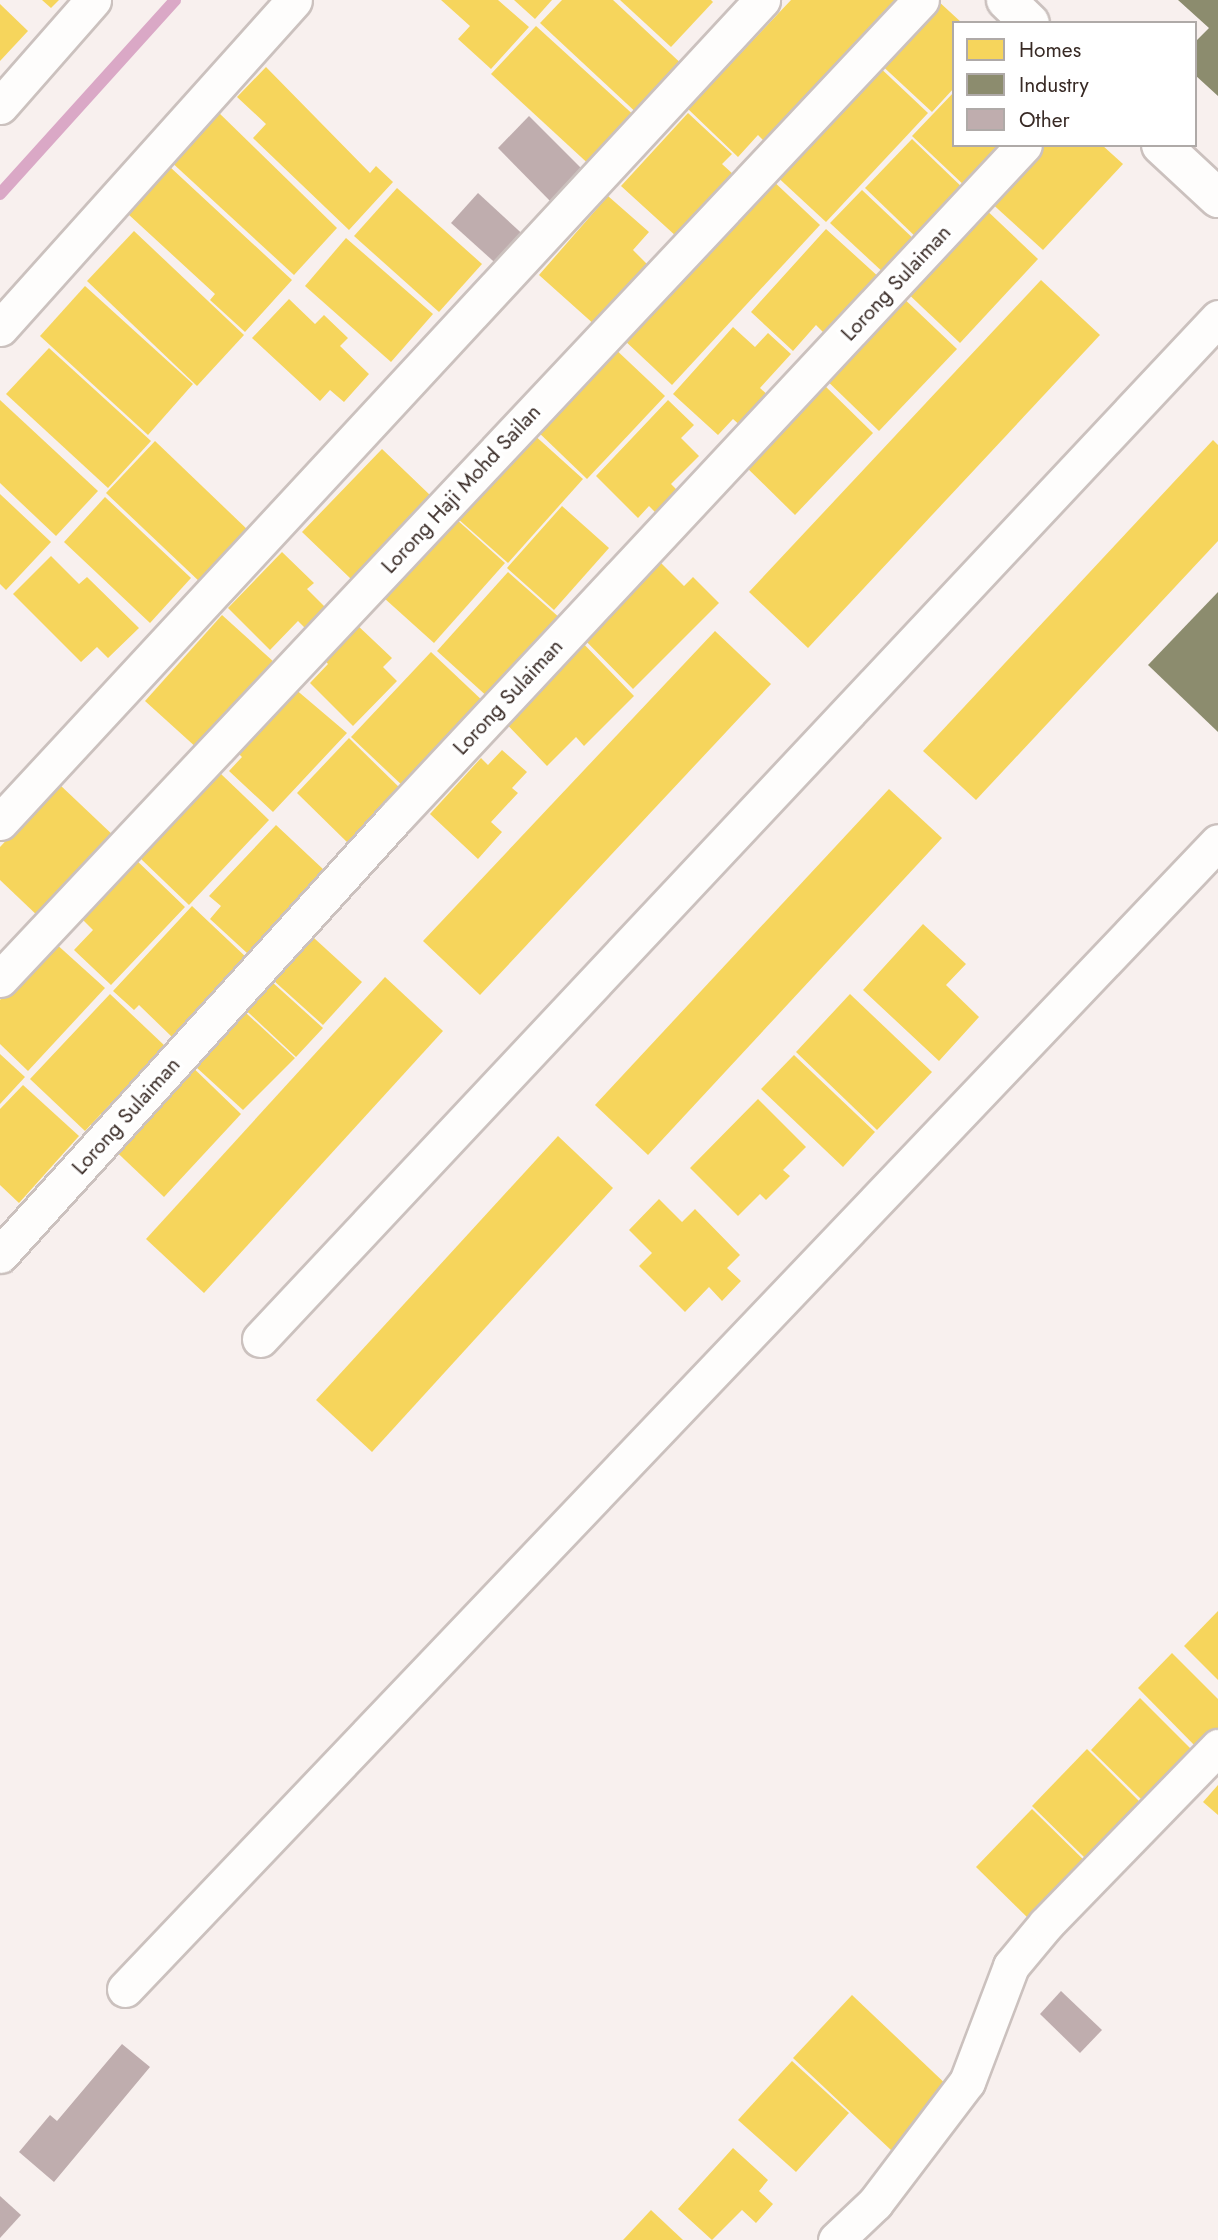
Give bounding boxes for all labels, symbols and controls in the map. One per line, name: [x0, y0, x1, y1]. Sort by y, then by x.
legend: [952, 21, 1197, 147]
text: Homes: [1019, 35, 1081, 65]
text: Industry: [1019, 70, 1089, 100]
text: Other: [1019, 105, 1070, 135]
street label: Lorong Sulaiman: [836, 220, 956, 346]
street label: Lorong Haji Mohd Sailan: [376, 399, 546, 579]
street label: Lorong Sulaiman: [448, 634, 568, 760]
street label: Lorong Sulaiman: [67, 1052, 185, 1180]

